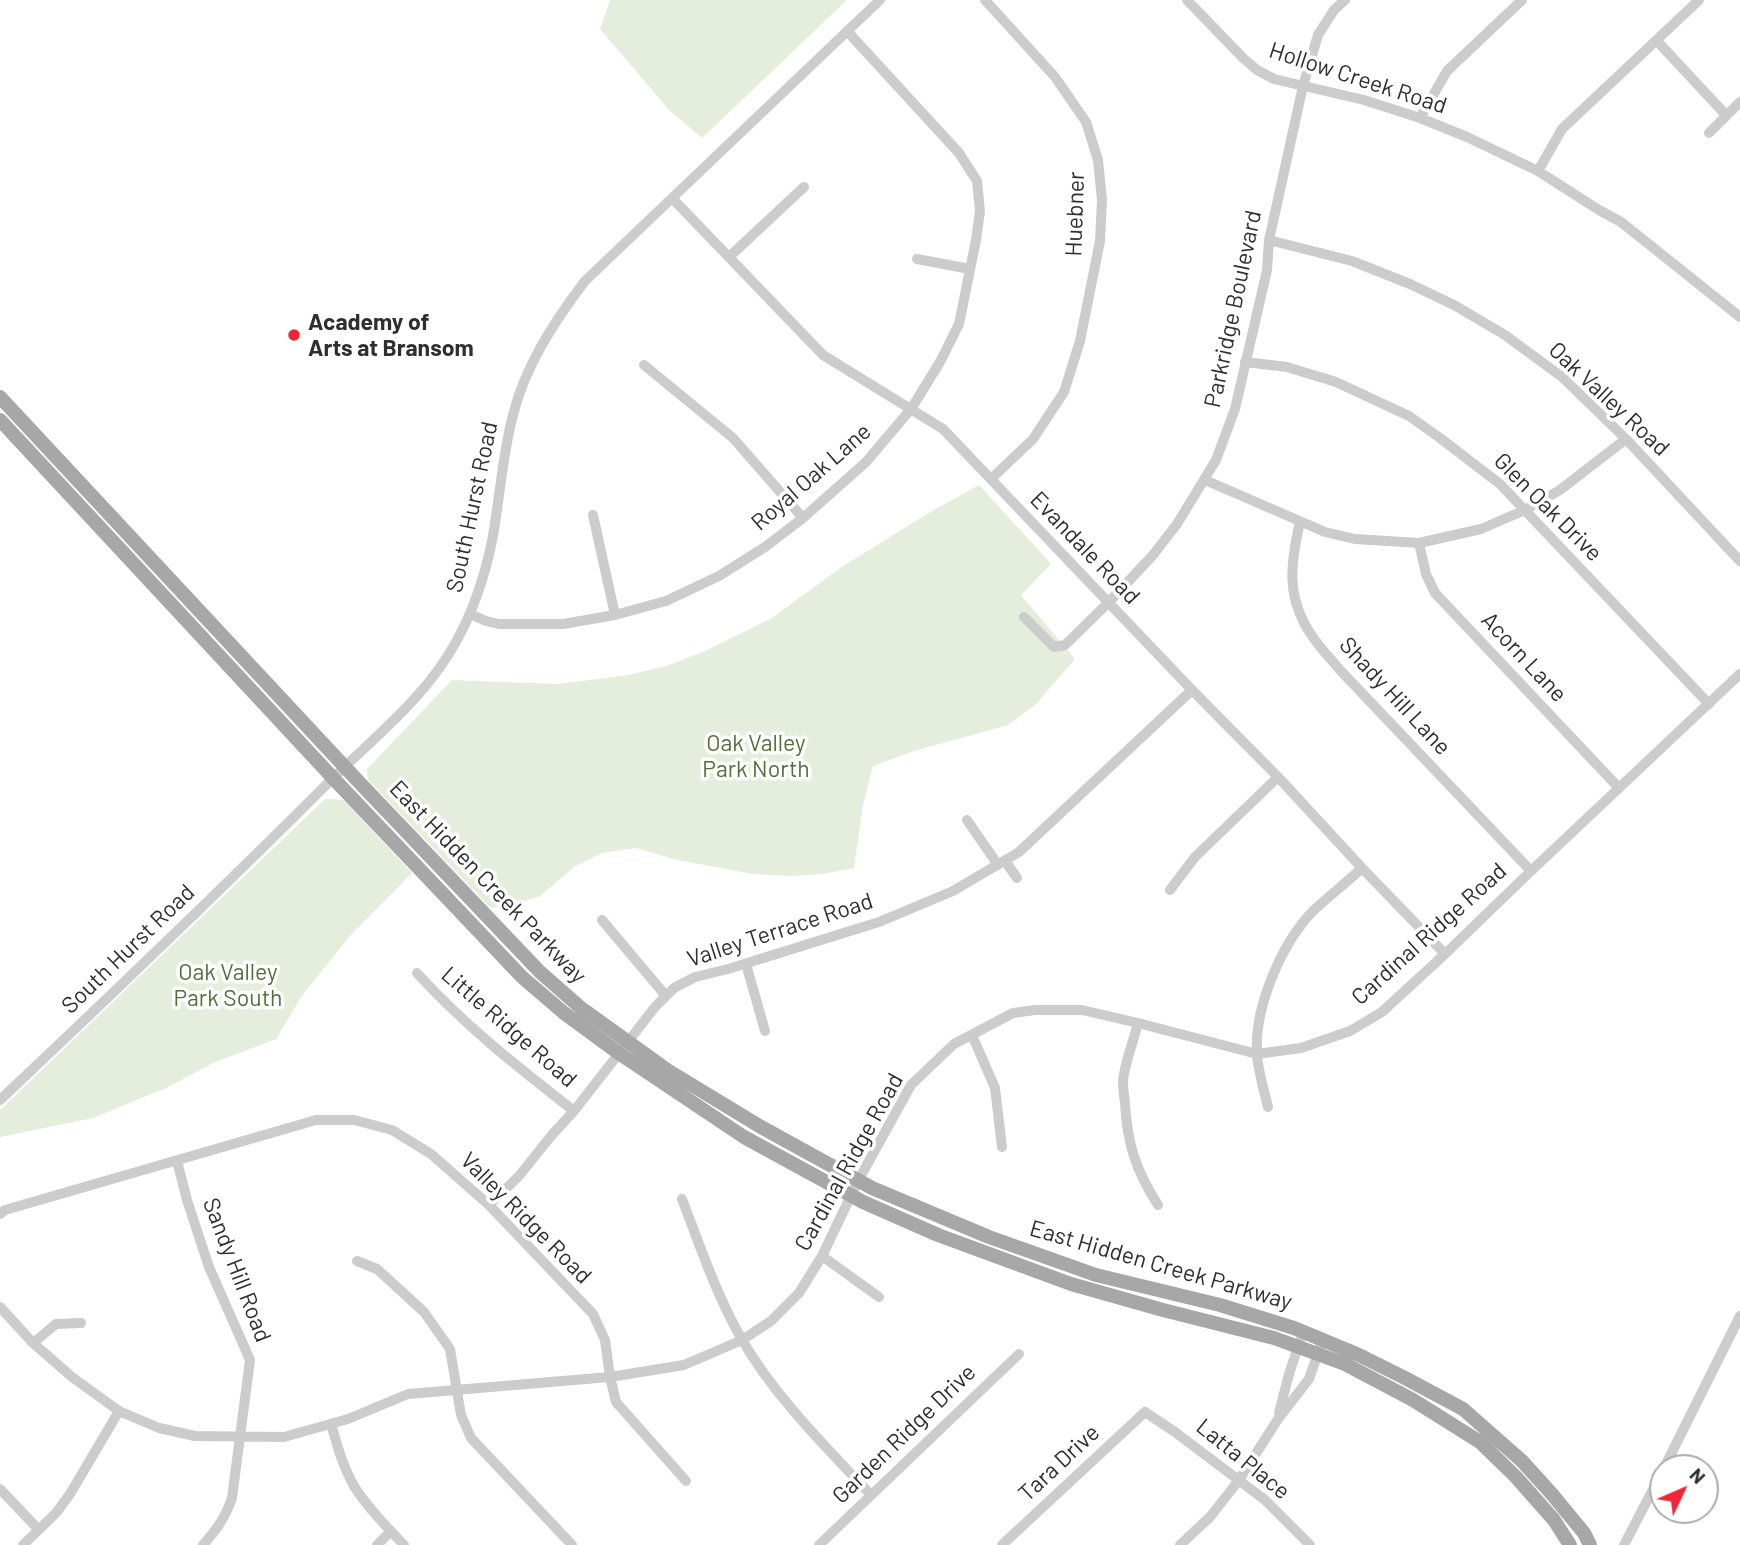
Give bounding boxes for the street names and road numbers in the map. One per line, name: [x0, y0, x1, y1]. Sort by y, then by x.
street label: Hollow Creek Road: [1266, 36, 1450, 120]
street label: Huebner: [1060, 171, 1090, 257]
street label: Parkridge Boulevard: [1199, 208, 1267, 410]
street label: Oak Valley Road: [1543, 336, 1675, 462]
street label: Royal Oak Lane: [746, 418, 876, 536]
street label: South Hurst Road: [440, 419, 504, 595]
street label: Glen Oak Drive: [1488, 447, 1608, 567]
street label: Evandale Road: [1024, 486, 1146, 610]
street label: Acorn Lane: [1475, 606, 1573, 708]
street label: Shady Hill Lane: [1334, 631, 1456, 761]
street label: East Hidden Creek Parkway: [384, 775, 592, 989]
street label: Cardinal Ridge Road: [1346, 857, 1512, 1011]
street label: South Hurst Road: [56, 879, 200, 1019]
street label: Valley Terrace Road: [684, 887, 876, 973]
street label: Little Ridge Road: [436, 961, 582, 1093]
street label: Cardinal Ridge Road: [789, 1068, 909, 1256]
street label: Valley Ridge Road: [455, 1147, 597, 1289]
street label: Sandy Hill Road: [197, 1194, 277, 1346]
street label: East Hidden Creek Parkway: [1027, 1214, 1295, 1316]
street label: Garden Ridge Drive: [827, 1359, 981, 1509]
street label: Latta Place: [1191, 1413, 1295, 1505]
street label: Tara Drive: [1013, 1419, 1105, 1507]

